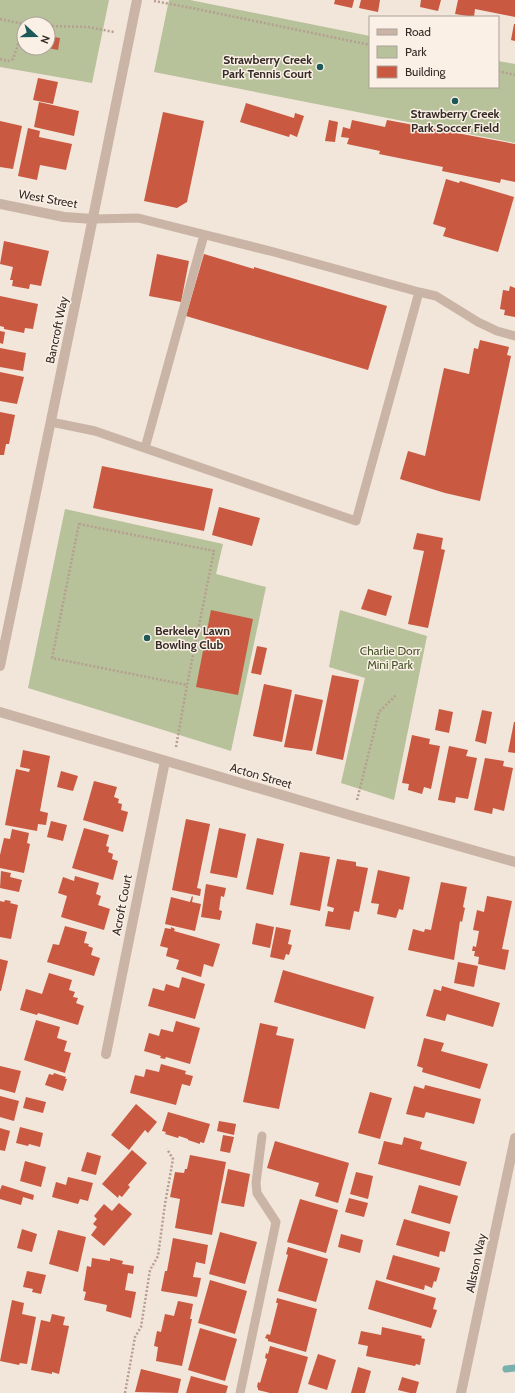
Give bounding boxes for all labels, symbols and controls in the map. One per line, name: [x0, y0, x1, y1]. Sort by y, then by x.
north arrow: [16, 16, 56, 56]
legend: [369, 16, 499, 88]
text: Road: [405, 24, 431, 39]
text: N: [37, 33, 53, 46]
text: Park: [405, 44, 427, 59]
place label: Strawberry Creek Park Tennis Court: [222, 52, 312, 81]
marker: Strawberry Creek Park Tennis Court: [315, 62, 325, 72]
text: Building: [405, 64, 447, 79]
marker: Strawberry Creek Park Soccer Field: [450, 96, 460, 106]
place label: Strawberry Creek Park Soccer Field: [411, 106, 500, 135]
street label: West Street: [17, 186, 79, 211]
street label: Bancroft Way: [42, 295, 71, 365]
place label: Berkeley Lawn Bowling Club: [155, 623, 230, 652]
marker: Berkeley Lawn Bowling Club: [142, 633, 152, 643]
park label: Charlie Dorr Mini Park: [360, 643, 420, 672]
street label: Acton Street: [229, 760, 294, 791]
street label: Acroft Court: [108, 873, 135, 937]
street label: Allston Way: [462, 1232, 489, 1294]

